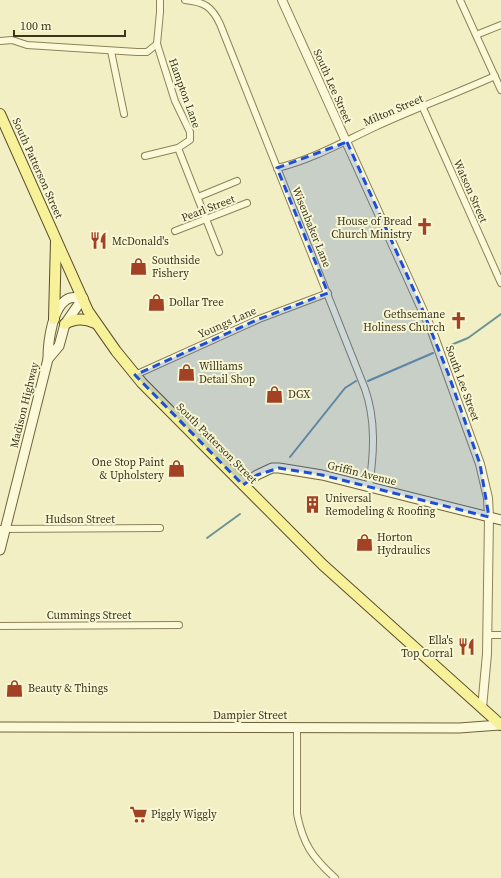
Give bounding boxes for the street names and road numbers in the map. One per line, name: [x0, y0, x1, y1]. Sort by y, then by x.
street label: South Lee Street: [310, 47, 356, 126]
street label: Hampton Lane: [165, 56, 204, 131]
street label: Milton Street: [361, 91, 426, 130]
street label: South Patterson Street: [9, 116, 67, 221]
street label: Watson Street: [450, 157, 491, 225]
street label: Wisenbaker Lane: [289, 185, 335, 270]
street label: Pearl Street: [179, 191, 237, 226]
street label: Youngs Lane: [196, 303, 259, 342]
street label: South Lee Street: [442, 343, 483, 423]
street label: Madison Highway: [7, 360, 42, 450]
street label: South Patterson Street: [173, 400, 261, 487]
street label: Griffin Avenue: [326, 458, 398, 489]
street label: Hudson Street: [45, 512, 115, 527]
street label: Cummings Street: [47, 608, 132, 623]
street label: Dampier Street: [213, 708, 287, 723]

